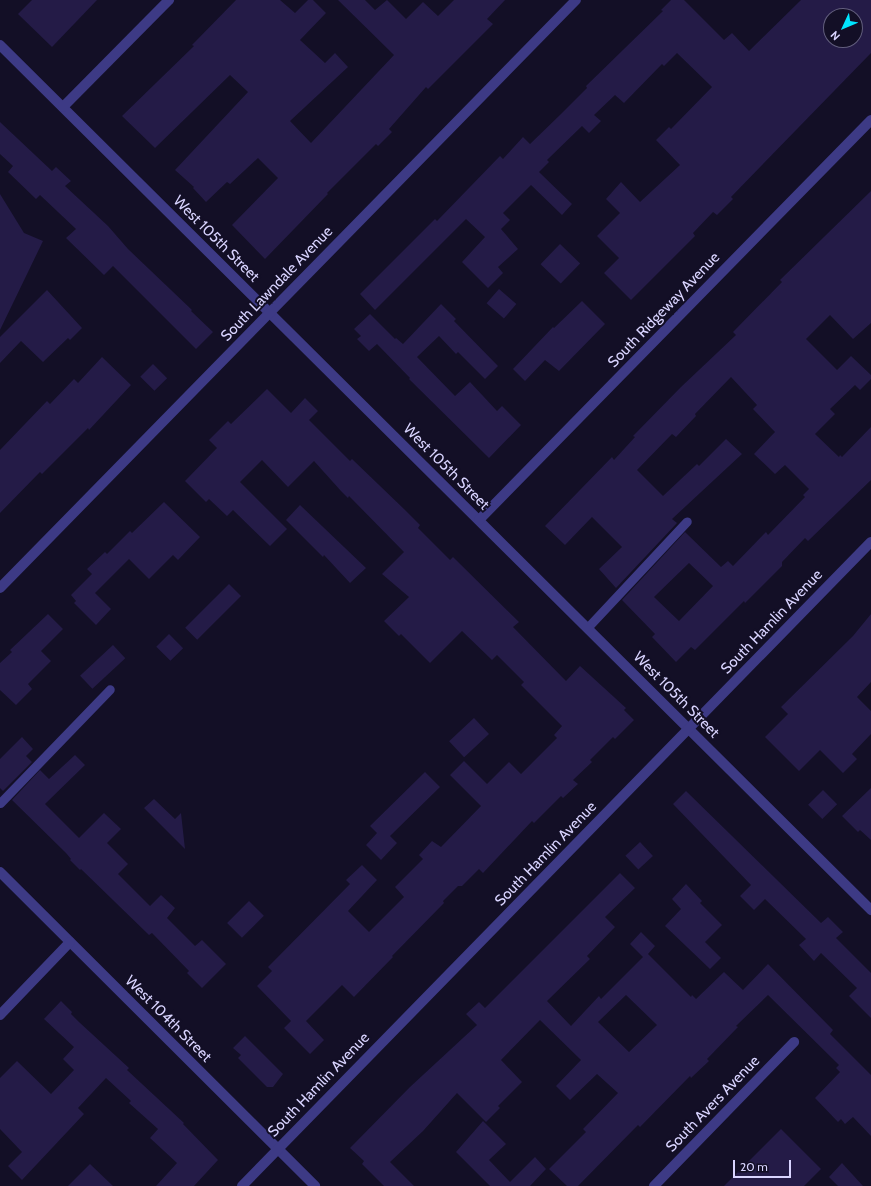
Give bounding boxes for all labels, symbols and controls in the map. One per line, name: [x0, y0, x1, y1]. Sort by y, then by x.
north arrow: [823, 8, 863, 48]
text: N: [827, 28, 843, 43]
street label: West 105th Street: [169, 192, 263, 286]
street label: South Lawndale Avenue: [217, 223, 337, 345]
street label: South Ridgeway Avenue: [604, 249, 724, 371]
street label: West 105th Street: [399, 420, 493, 514]
street label: South Hamlin Avenue: [718, 566, 826, 678]
street label: West 105th Street: [629, 648, 723, 742]
street label: South Hamlin Avenue: [492, 798, 600, 910]
street label: West 104th Street: [121, 972, 215, 1066]
street label: South Hamlin Avenue: [265, 1029, 373, 1141]
street label: South Avers Avenue: [662, 1052, 764, 1156]
scale bar: [735, 1152, 793, 1178]
text: 20 m: [740, 1159, 768, 1174]

